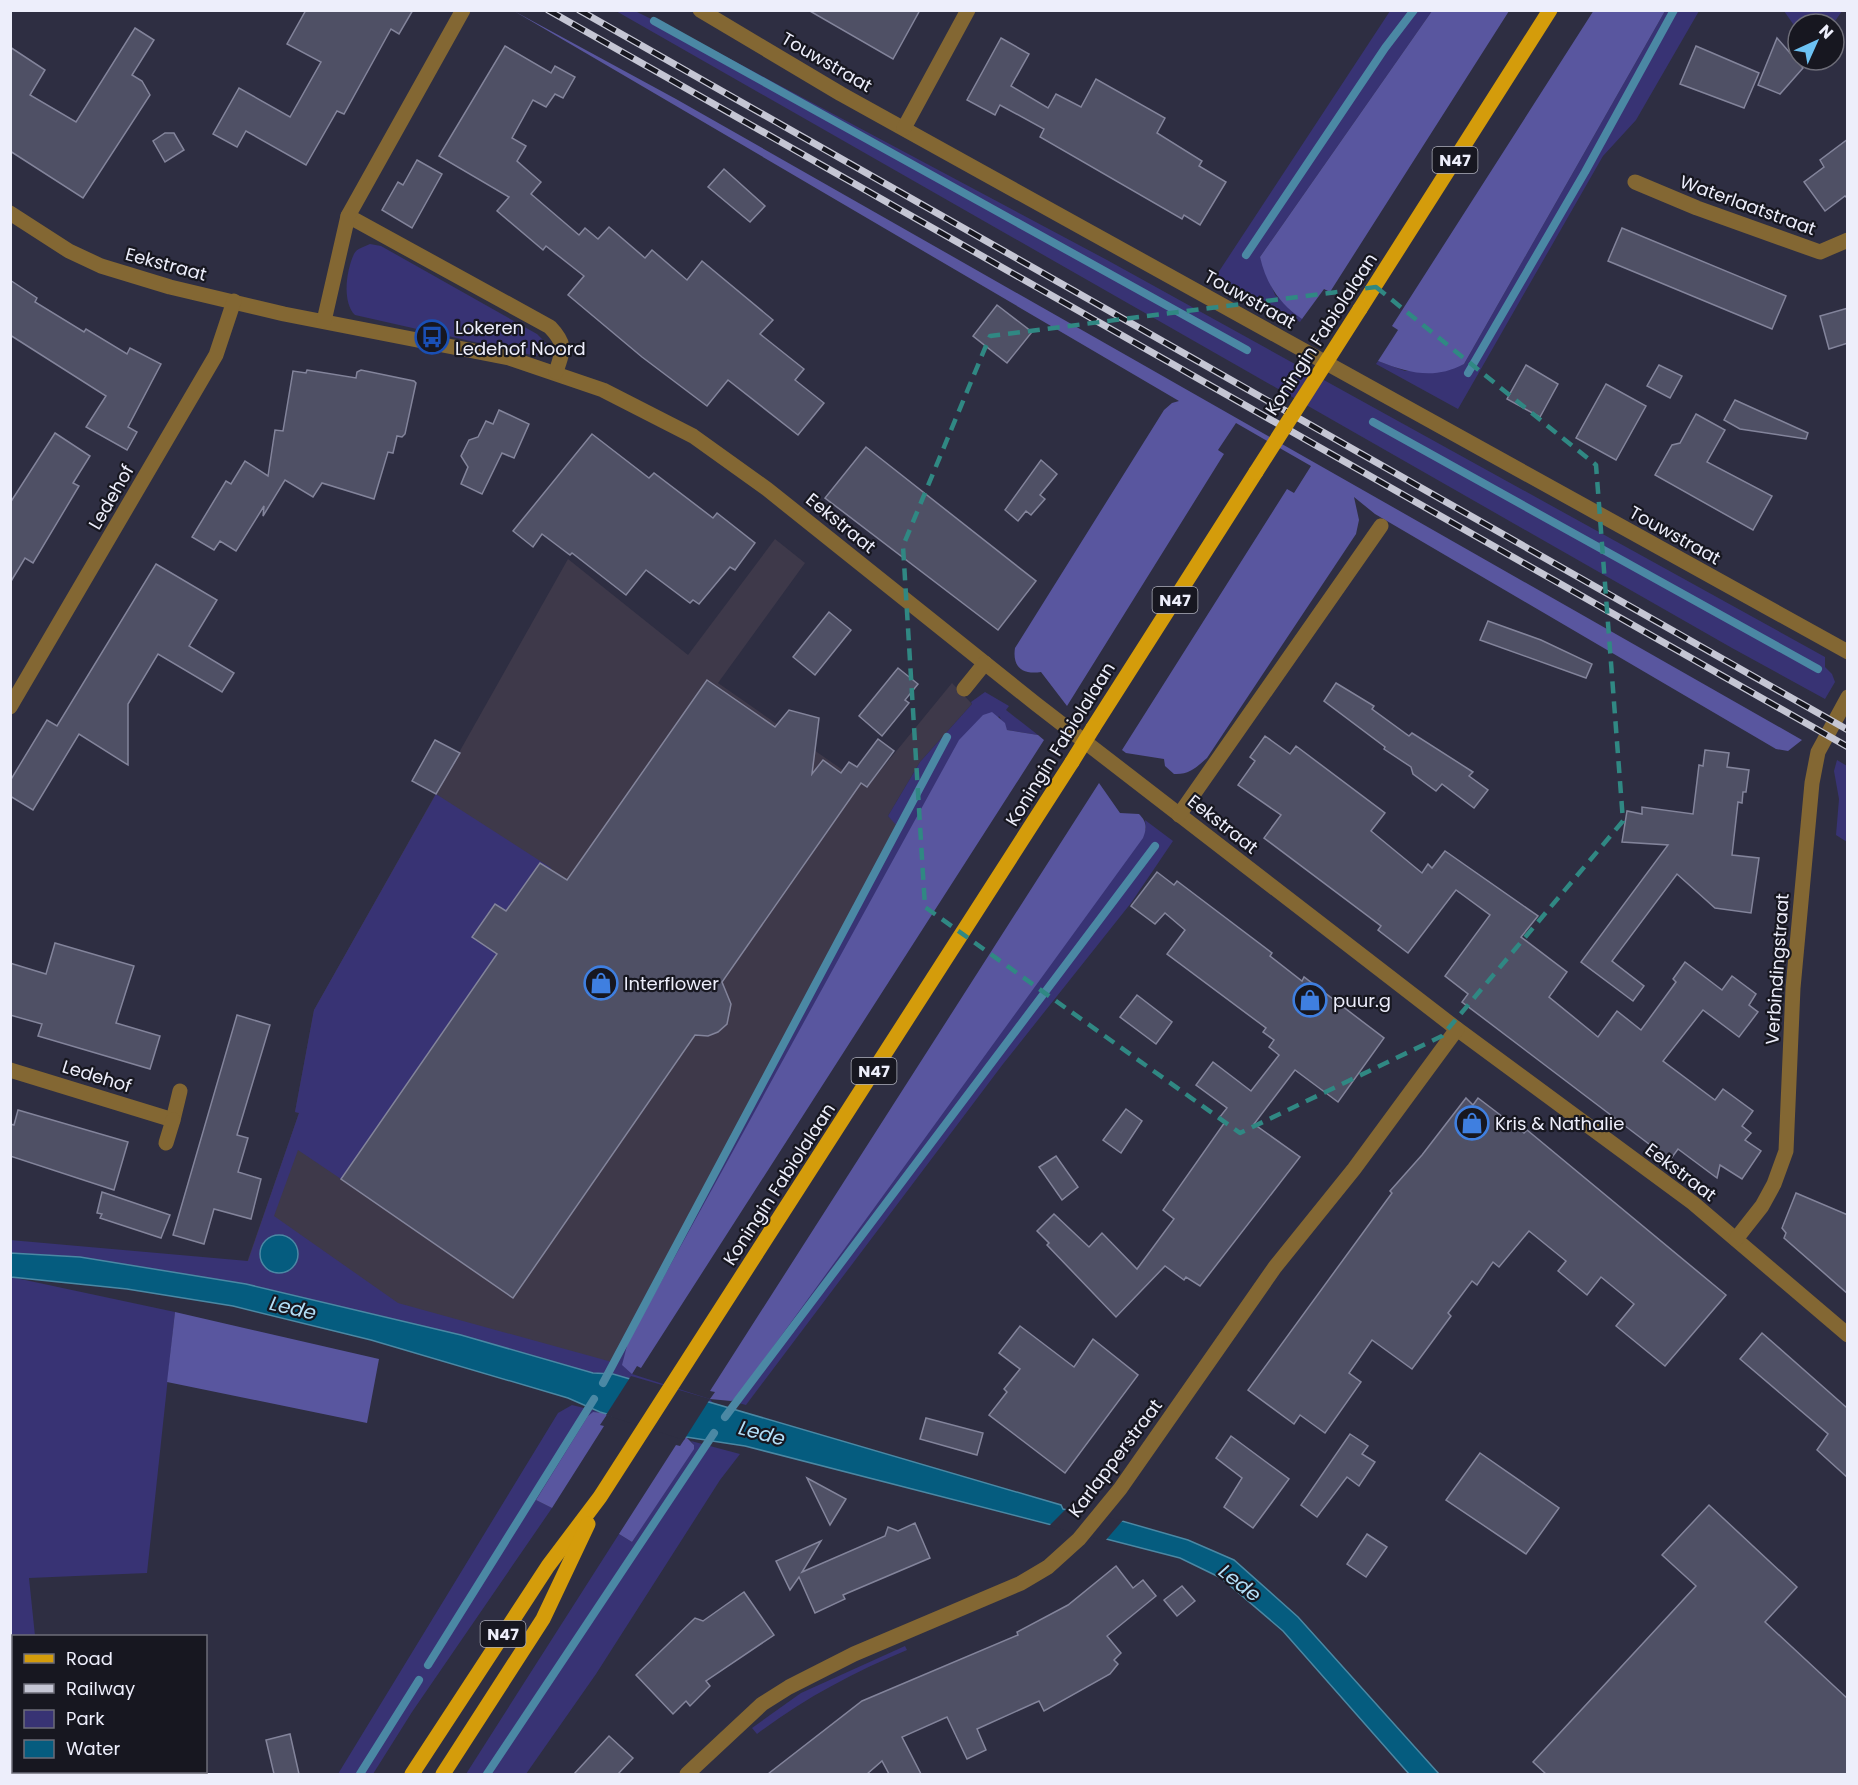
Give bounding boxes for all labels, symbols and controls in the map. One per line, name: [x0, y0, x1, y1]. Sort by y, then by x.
north arrow: [1786, 12, 1846, 72]
text: N: [1814, 19, 1839, 44]
street label: Touwstraat: [777, 26, 877, 98]
road number: N47: [1432, 147, 1478, 173]
street label: Waterlaatstraat: [1677, 169, 1819, 241]
street label: Eekstraat: [123, 241, 209, 287]
street label: Koningin Fabiolalaan: [1259, 248, 1383, 420]
street label: Touwstraat: [1200, 264, 1300, 334]
place label: Lokeren Ledehof Noord: [455, 315, 586, 361]
bus stop icon: Lokeren Ledehof Noord: [414, 319, 450, 355]
street label: Ledehof: [82, 460, 140, 534]
street label: Eekstraat: [801, 487, 881, 559]
street label: Touwstraat: [1625, 500, 1725, 570]
road number: N47: [1152, 587, 1198, 613]
street label: Koningin Fabiolalaan: [999, 657, 1121, 831]
street label: Eekstraat: [1183, 789, 1263, 859]
street label: Verbindingstraat: [1759, 892, 1795, 1046]
shop icon: Interflower: [583, 965, 619, 1001]
place label: Interflower: [624, 971, 719, 996]
shop icon: puur.g: [1292, 982, 1328, 1018]
place label: puur.g: [1333, 988, 1391, 1013]
street label: Ledehof: [59, 1054, 135, 1098]
road number: N47: [852, 1058, 896, 1084]
street label: Koningin Fabiolalaan: [717, 1098, 841, 1270]
shop icon: Kris & Nathalie: [1454, 1105, 1490, 1141]
place label: Kris & Nathalie: [1495, 1111, 1624, 1136]
street label: Eekstraat: [1640, 1137, 1722, 1207]
water label: Lede: [267, 1289, 319, 1327]
street label: Karlapperstraat: [1062, 1394, 1168, 1522]
water label: Lede: [736, 1413, 788, 1453]
water label: Lede: [1213, 1558, 1267, 1608]
road number: N47: [480, 1621, 526, 1647]
legend: [12, 1635, 207, 1773]
text: Road: [66, 1646, 113, 1671]
text: Railway: [66, 1676, 135, 1701]
text: Park: [66, 1706, 105, 1731]
text: Water: [66, 1736, 120, 1761]

